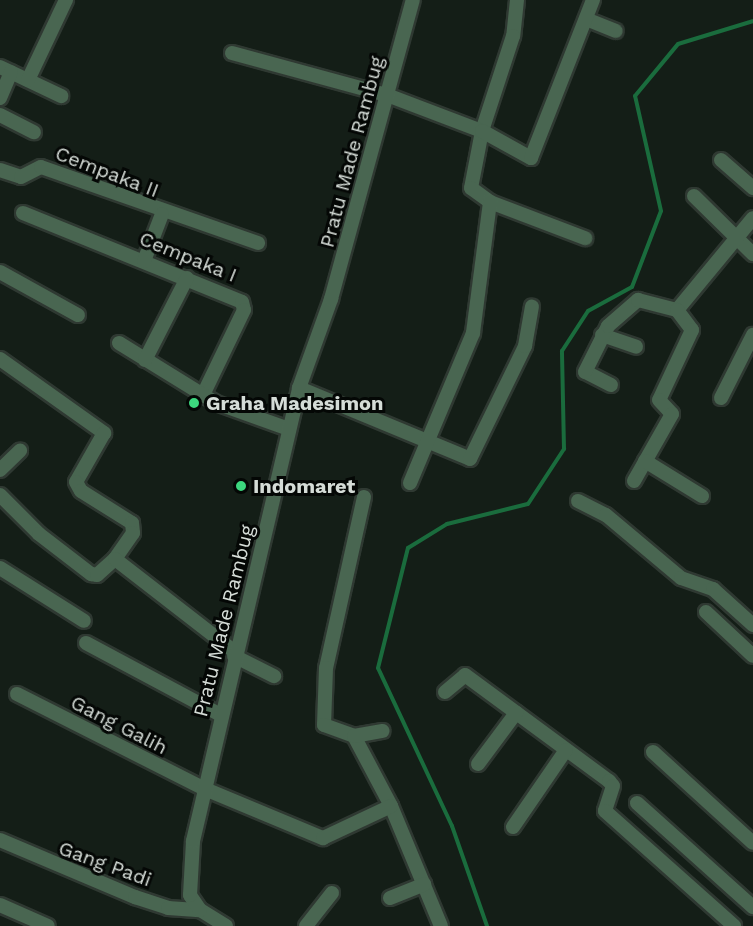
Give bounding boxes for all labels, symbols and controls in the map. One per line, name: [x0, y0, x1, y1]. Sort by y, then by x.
street label: Pratu Made Rambug: [315, 54, 389, 250]
street label: Cempaka II: [52, 141, 162, 203]
street label: Cempaka I: [136, 227, 240, 287]
place label: Graha Madesimon: [206, 391, 384, 415]
marker: Graha Madesimon: [187, 396, 201, 410]
place label: Indomaret: [253, 474, 355, 498]
marker: Indomaret: [234, 479, 248, 493]
street label: Pratu Made Rambug: [189, 523, 259, 719]
street label: Gang Galih: [67, 690, 171, 760]
street label: Gang Padi: [55, 836, 155, 892]

